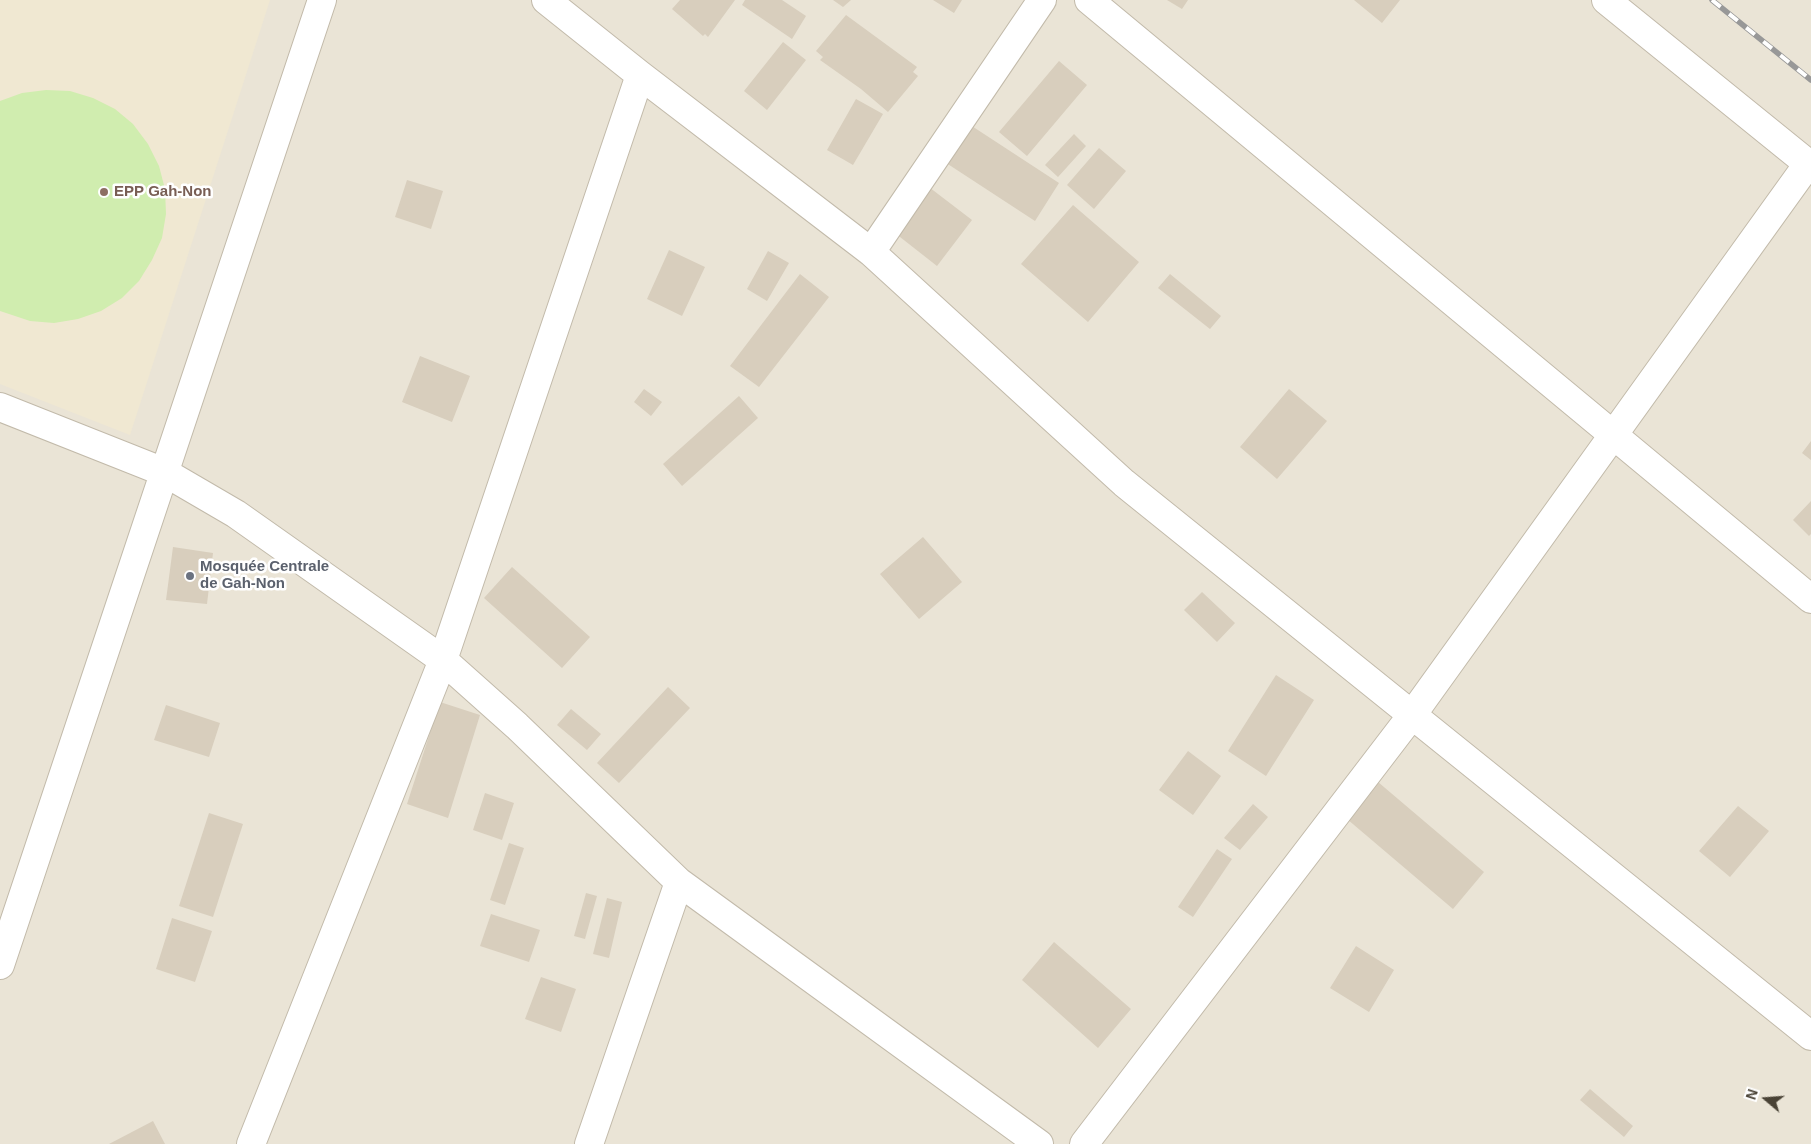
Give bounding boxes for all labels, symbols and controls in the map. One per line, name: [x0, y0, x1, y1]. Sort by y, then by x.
place label: EPP Gah-Non: [114, 183, 212, 201]
marker: EPP Gah-Non: [98, 186, 110, 198]
place label: Mosquée Centrale de Gah-Non: [200, 558, 329, 593]
marker: Mosquée Centrale de Gah-Non: [184, 570, 196, 582]
north arrow: [1741, 1074, 1791, 1124]
text: N: [1743, 1087, 1761, 1102]

